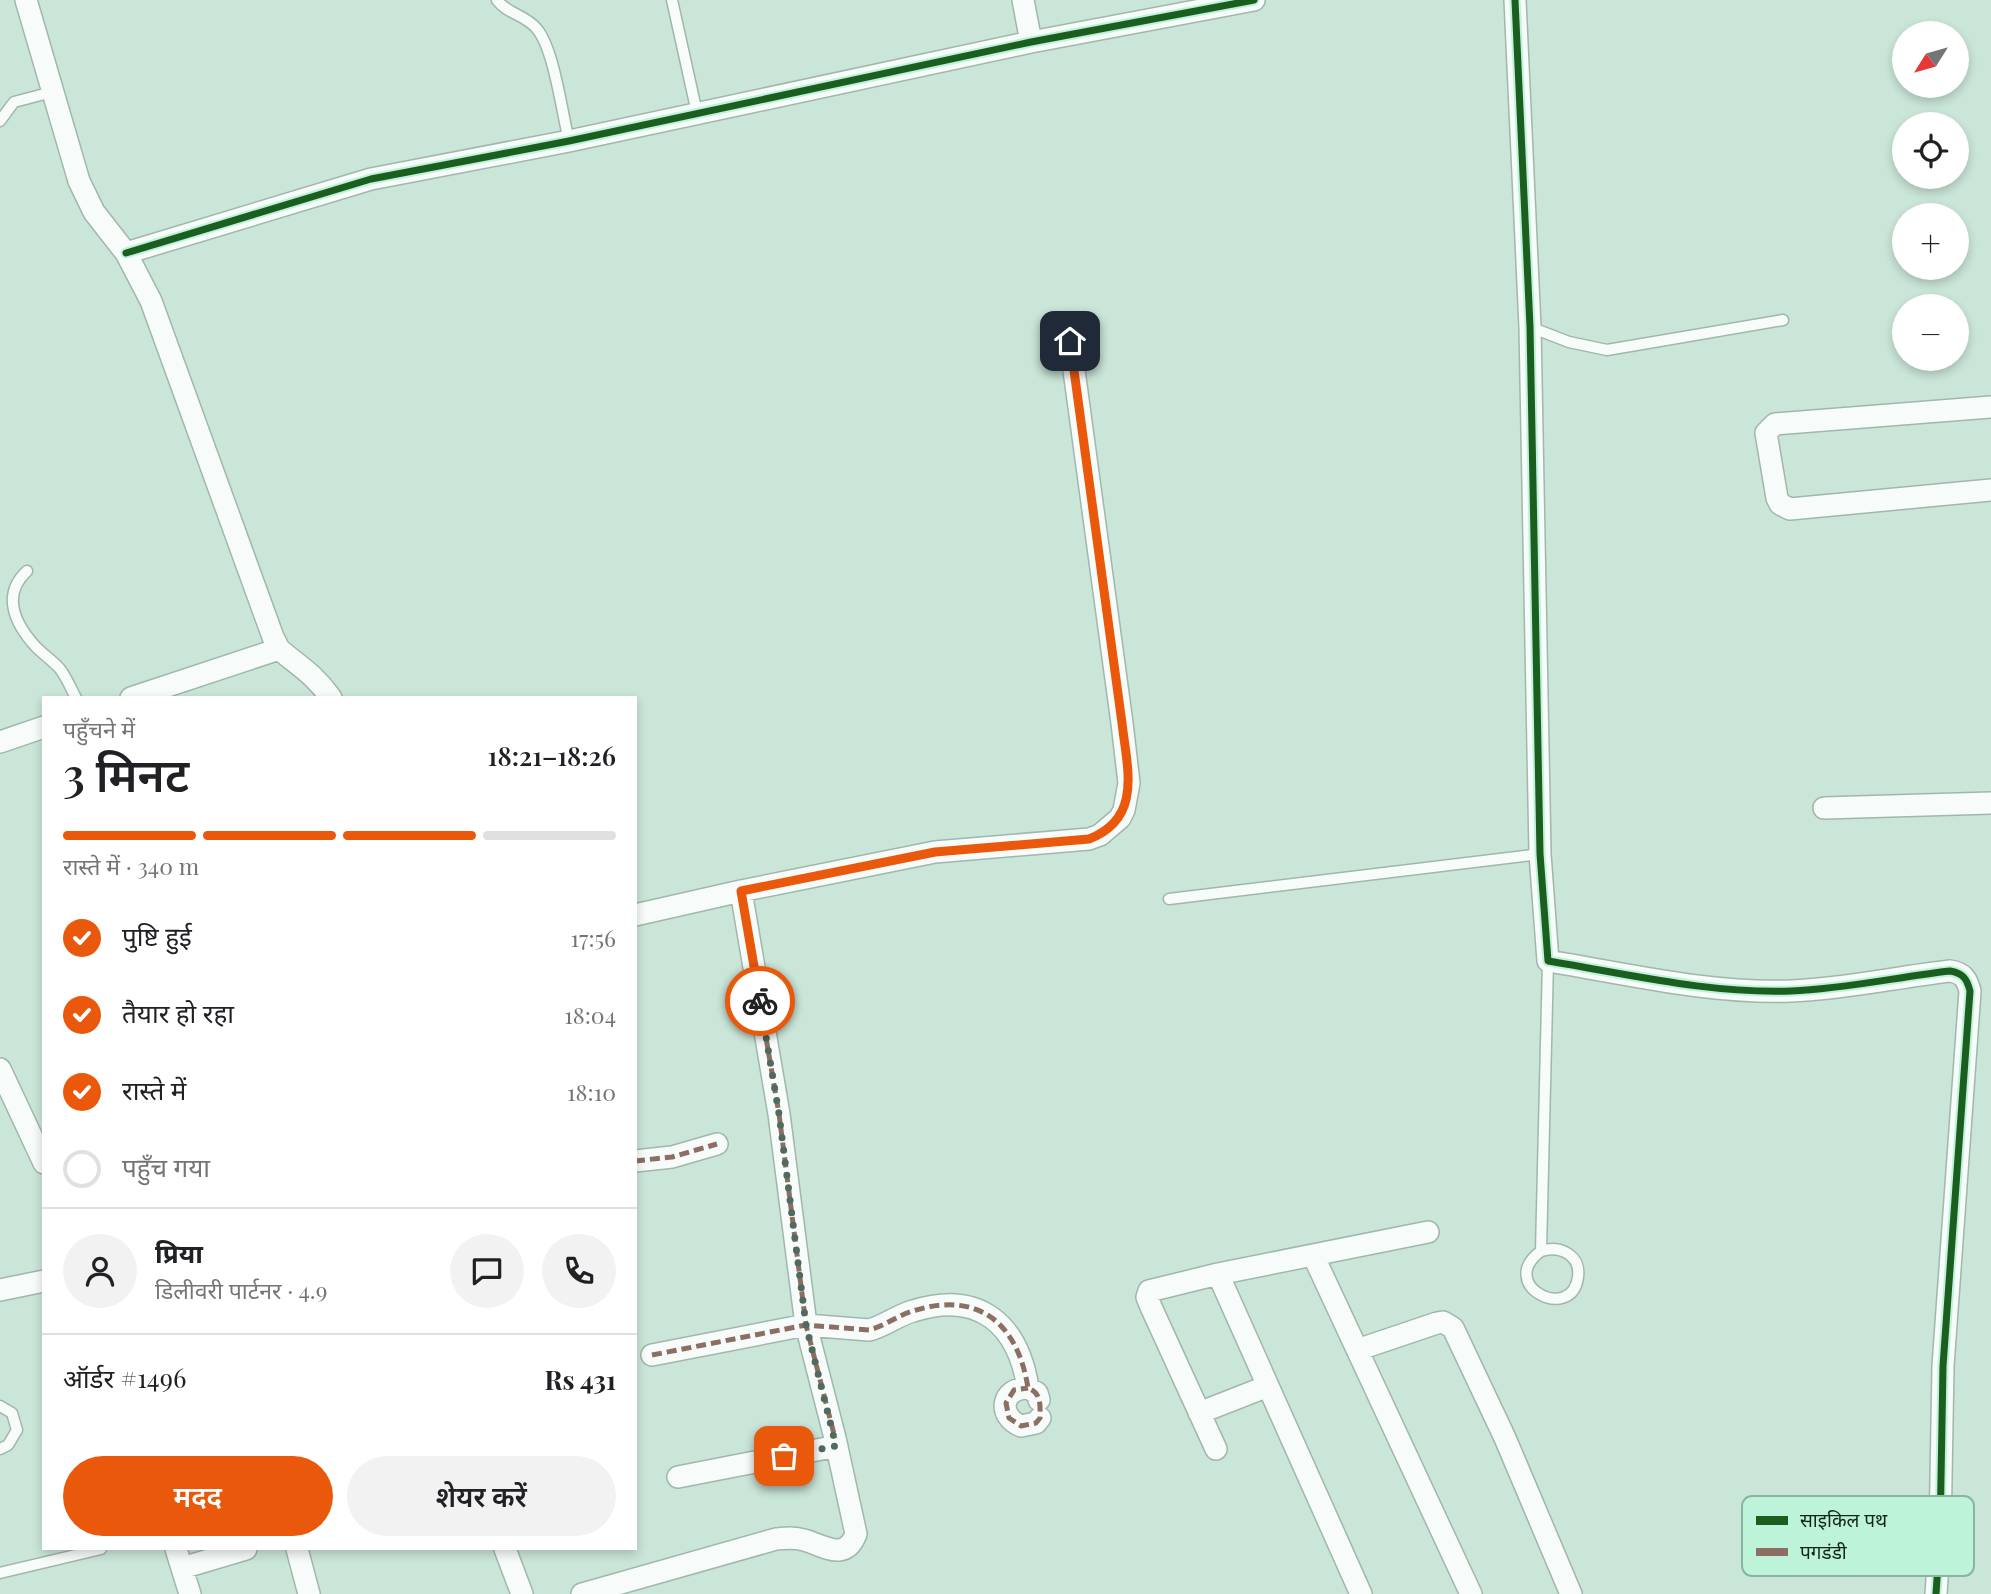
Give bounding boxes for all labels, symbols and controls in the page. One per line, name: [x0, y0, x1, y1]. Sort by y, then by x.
north arrow: [1892, 21, 1969, 98]
map controls: [1892, 21, 1969, 371]
button: locate: [1892, 112, 1969, 189]
button: +: [1892, 203, 1969, 280]
button: −: [1892, 294, 1969, 371]
pin: [1040, 311, 1100, 371]
icon: home: [1051, 322, 1089, 360]
text: पहुँचने में: [63, 713, 135, 744]
text: 18:21–18:26: [488, 738, 616, 773]
text: 3 मिनट: [63, 742, 189, 804]
text: रास्ते में · 340 m: [63, 850, 199, 881]
text: पुष्टि हुई: [122, 918, 192, 953]
icon: check: [63, 919, 101, 957]
text: 17:56: [571, 922, 616, 953]
courier: [725, 966, 795, 1036]
icon: bike: [741, 982, 779, 1020]
text: तैयार हो रहा: [122, 995, 234, 1030]
icon: check: [63, 996, 101, 1034]
text: 18:04: [564, 999, 616, 1030]
text: रास्ते में: [122, 1072, 186, 1107]
icon: check: [63, 1073, 101, 1111]
text: 18:10: [567, 1076, 616, 1107]
text: पहुँच गया: [122, 1149, 210, 1184]
button: person: [63, 1234, 137, 1308]
button: chat: [450, 1234, 524, 1308]
button: phone: [542, 1234, 616, 1308]
text: प्रिया: [155, 1235, 203, 1270]
text: डिलीवरी पार्टनर · 4.9: [155, 1274, 327, 1305]
text: ऑर्डर #1496: [63, 1360, 186, 1395]
text: Rs 431: [545, 1362, 616, 1397]
pin: [754, 1426, 814, 1486]
icon: bag: [765, 1437, 803, 1475]
button: मदद: [63, 1456, 333, 1536]
button: शेयर करें: [347, 1456, 616, 1536]
legend: [1742, 1496, 1974, 1576]
text: साइकिल पथ: [1800, 1506, 1888, 1532]
text: पगडंडी: [1800, 1538, 1848, 1564]

